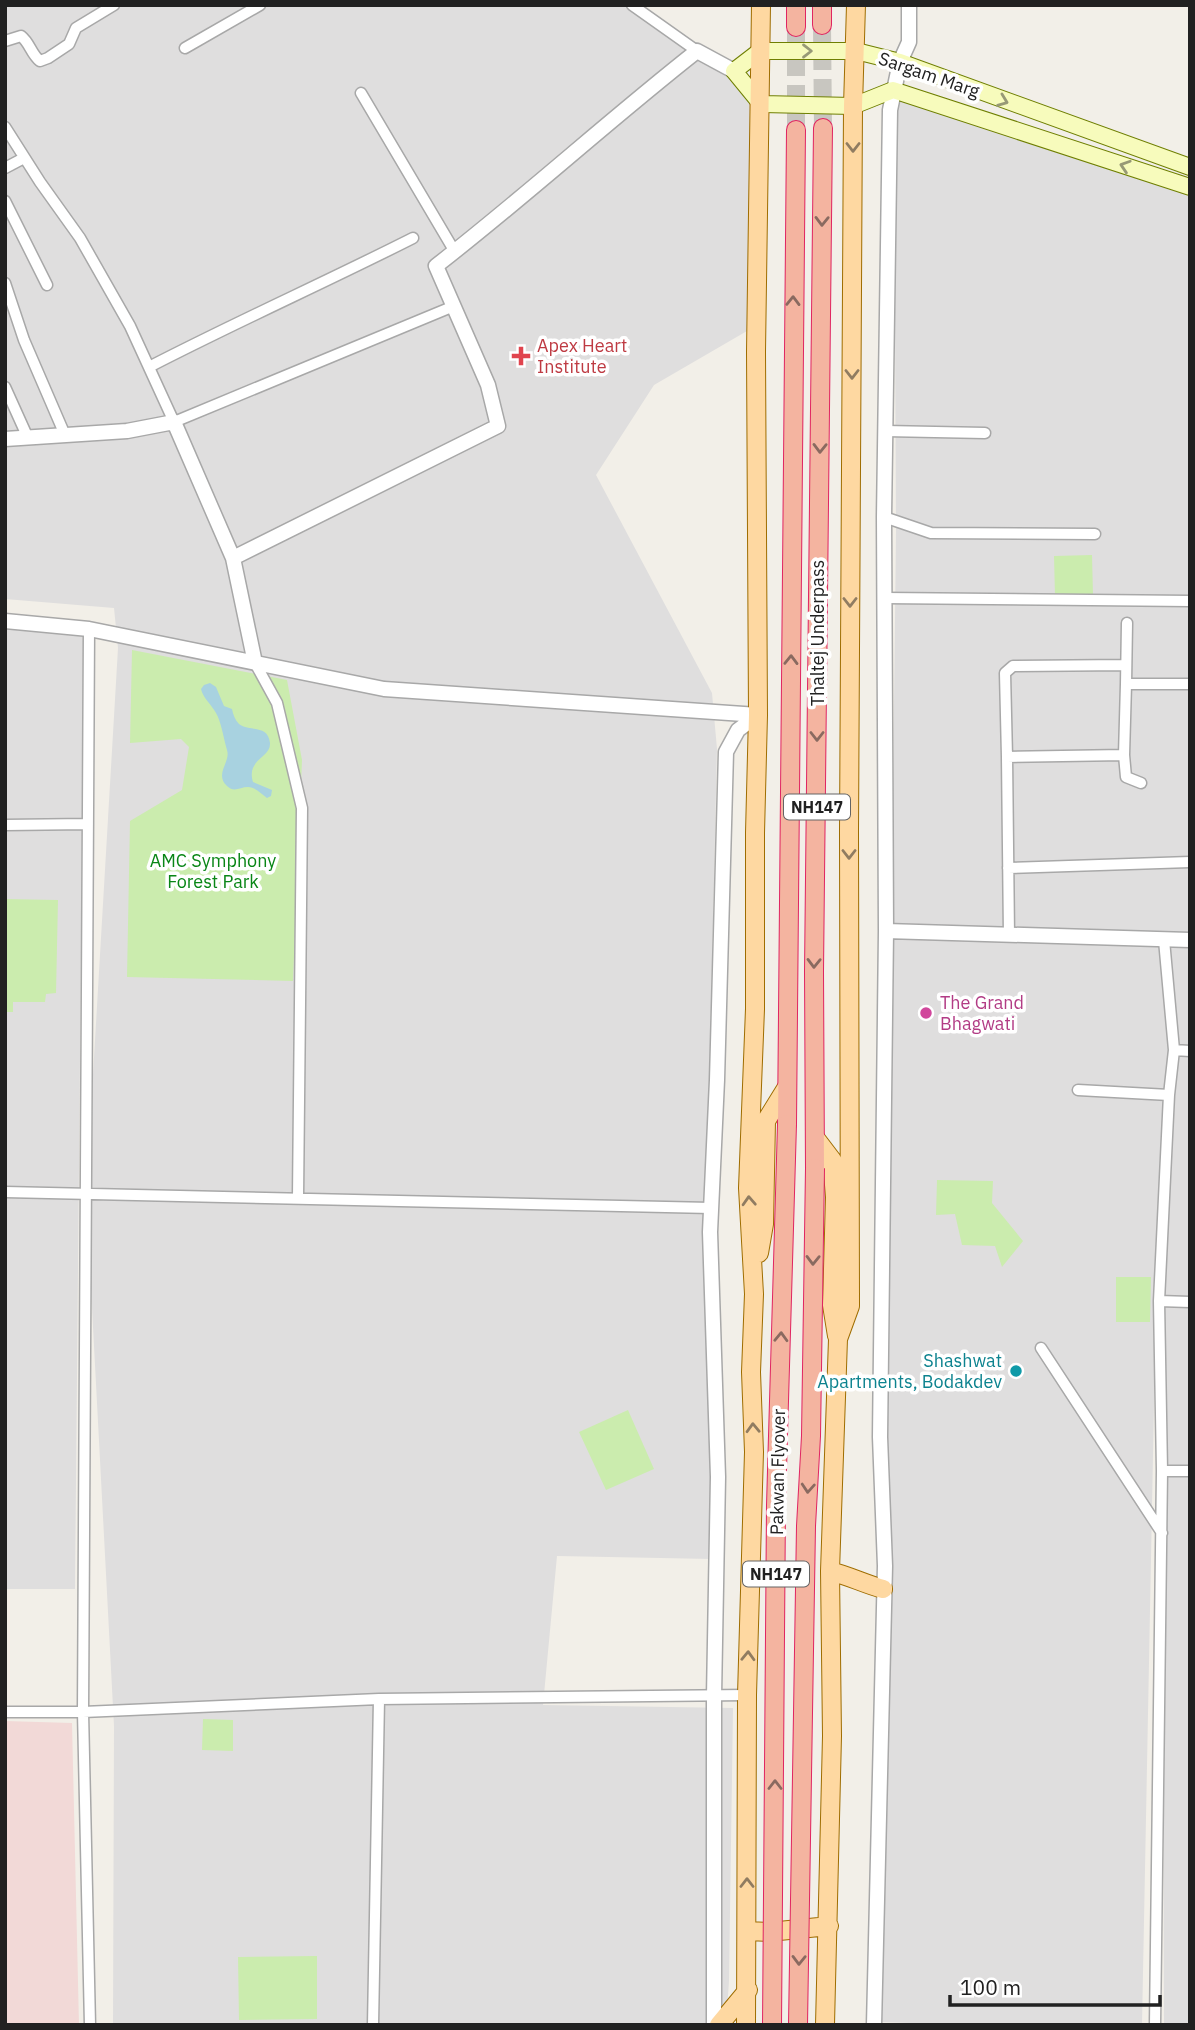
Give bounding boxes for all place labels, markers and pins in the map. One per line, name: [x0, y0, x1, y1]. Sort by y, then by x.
place label: Apex Heart Institute: [537, 334, 627, 378]
marker: Apex Heart Institute: [511, 346, 531, 366]
place label: The Grand Bhagwati: [940, 991, 1024, 1035]
marker: The Grand Bhagwati: [918, 1005, 934, 1021]
place label: Shashwat Apartments, Bodakdev: [817, 1349, 1002, 1393]
marker: Shashwat Apartments, Bodakdev: [1008, 1363, 1024, 1379]

